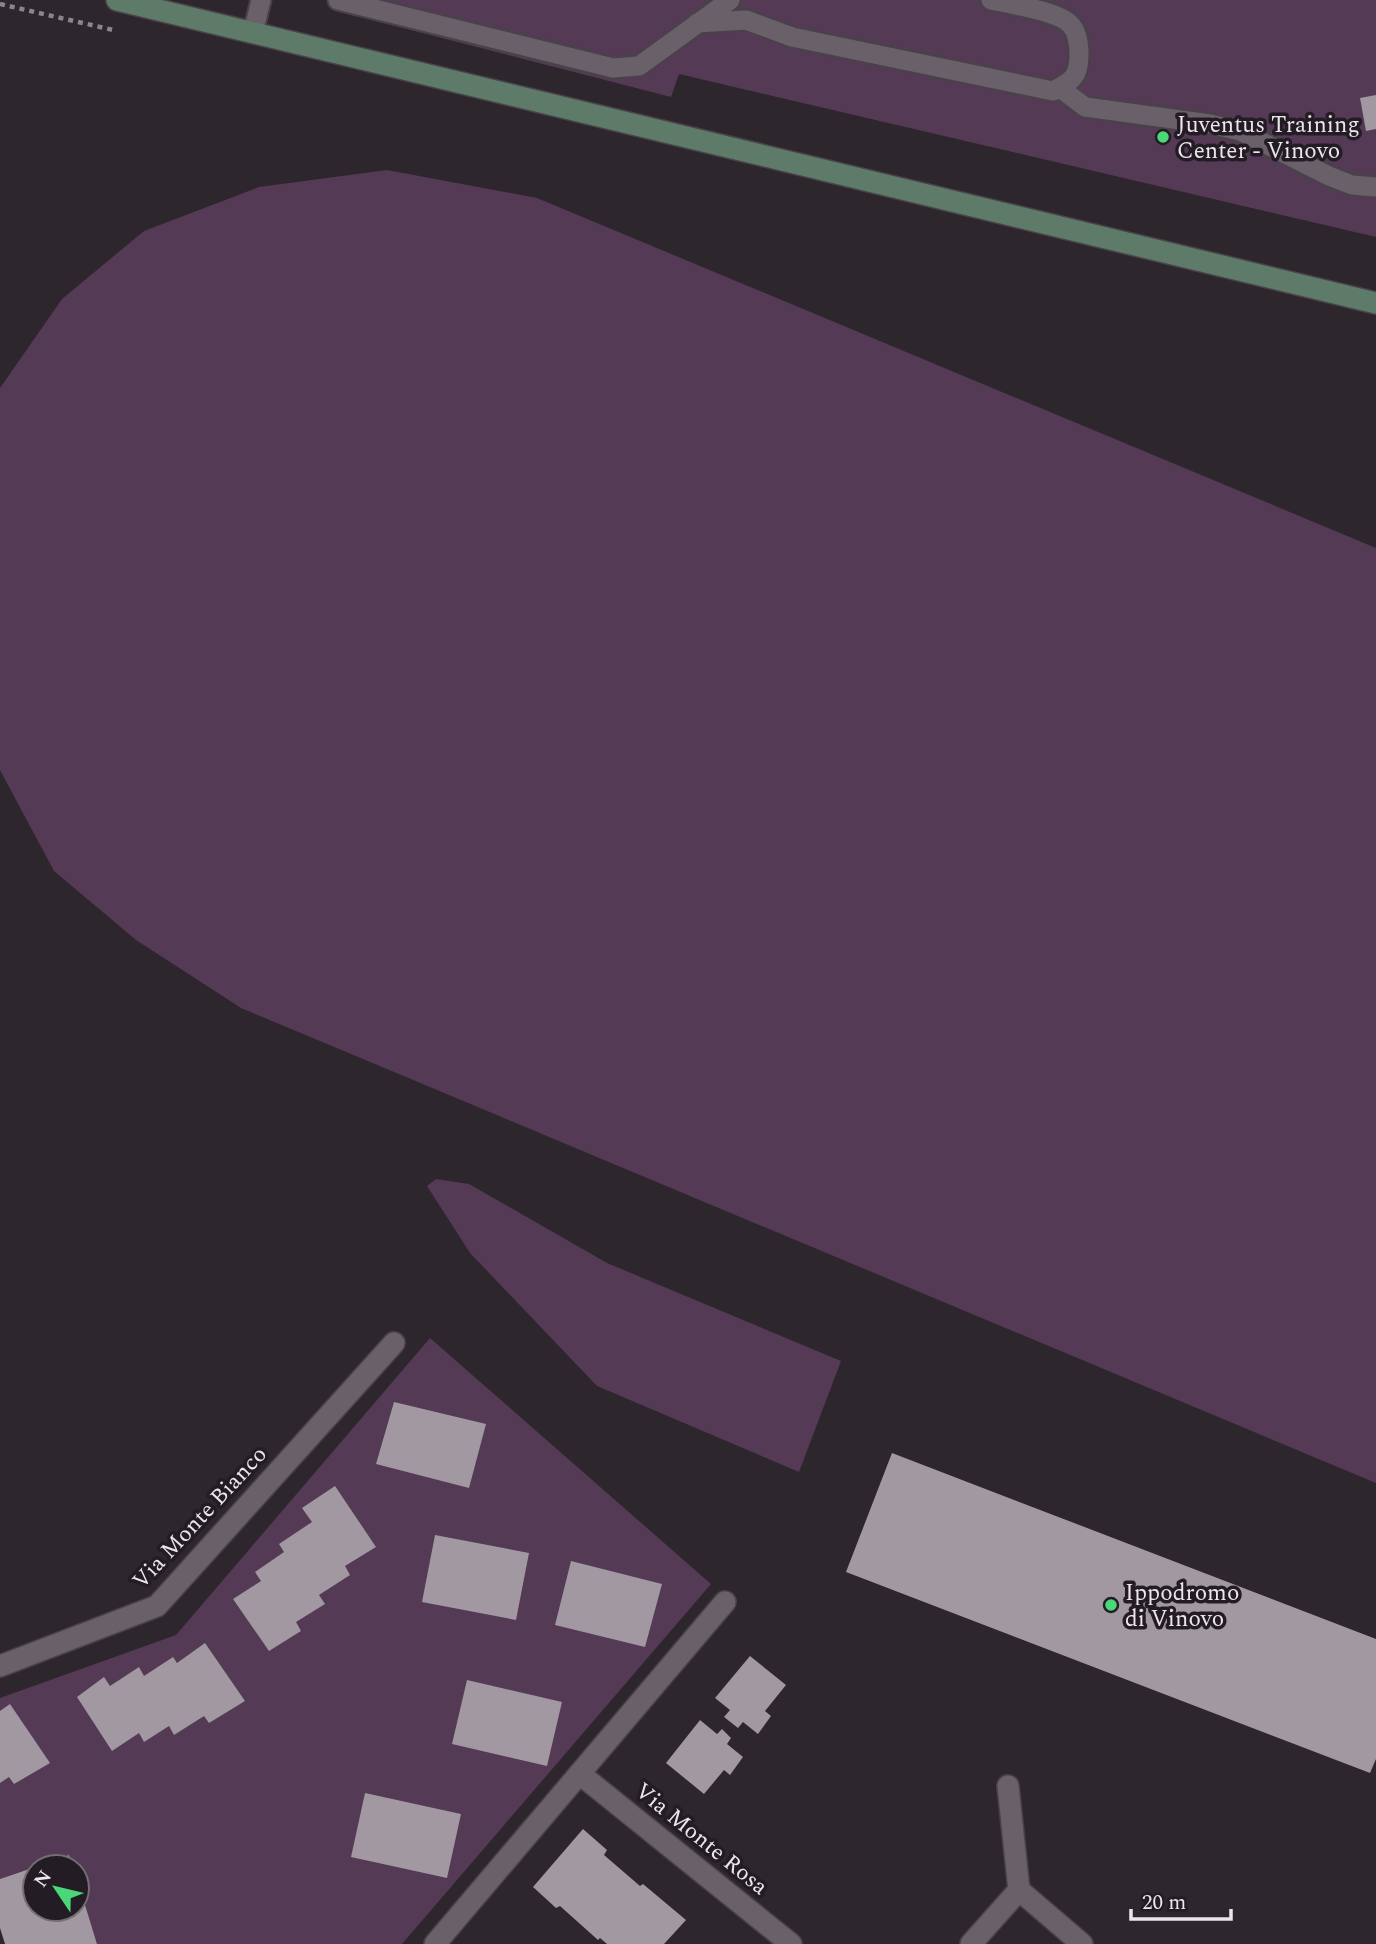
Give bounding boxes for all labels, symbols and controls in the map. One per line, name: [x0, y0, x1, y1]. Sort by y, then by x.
place label: Juventus Training Center - Vinovo: [1177, 108, 1360, 169]
marker: Juventus Training Center - Vinovo: [1155, 129, 1171, 145]
street label: Via Monte Bianco: [124, 1439, 276, 1597]
place label: Ippodromo di Vinovo: [1125, 1576, 1239, 1637]
marker: Ippodromo di Vinovo: [1103, 1597, 1119, 1613]
street label: Via Monte Rosa: [627, 1774, 775, 1904]
north arrow: [21, 1853, 91, 1923]
text: N: [27, 1864, 60, 1894]
scale bar: [1131, 1878, 1231, 1922]
text: 20 m: [1142, 1887, 1186, 1919]

